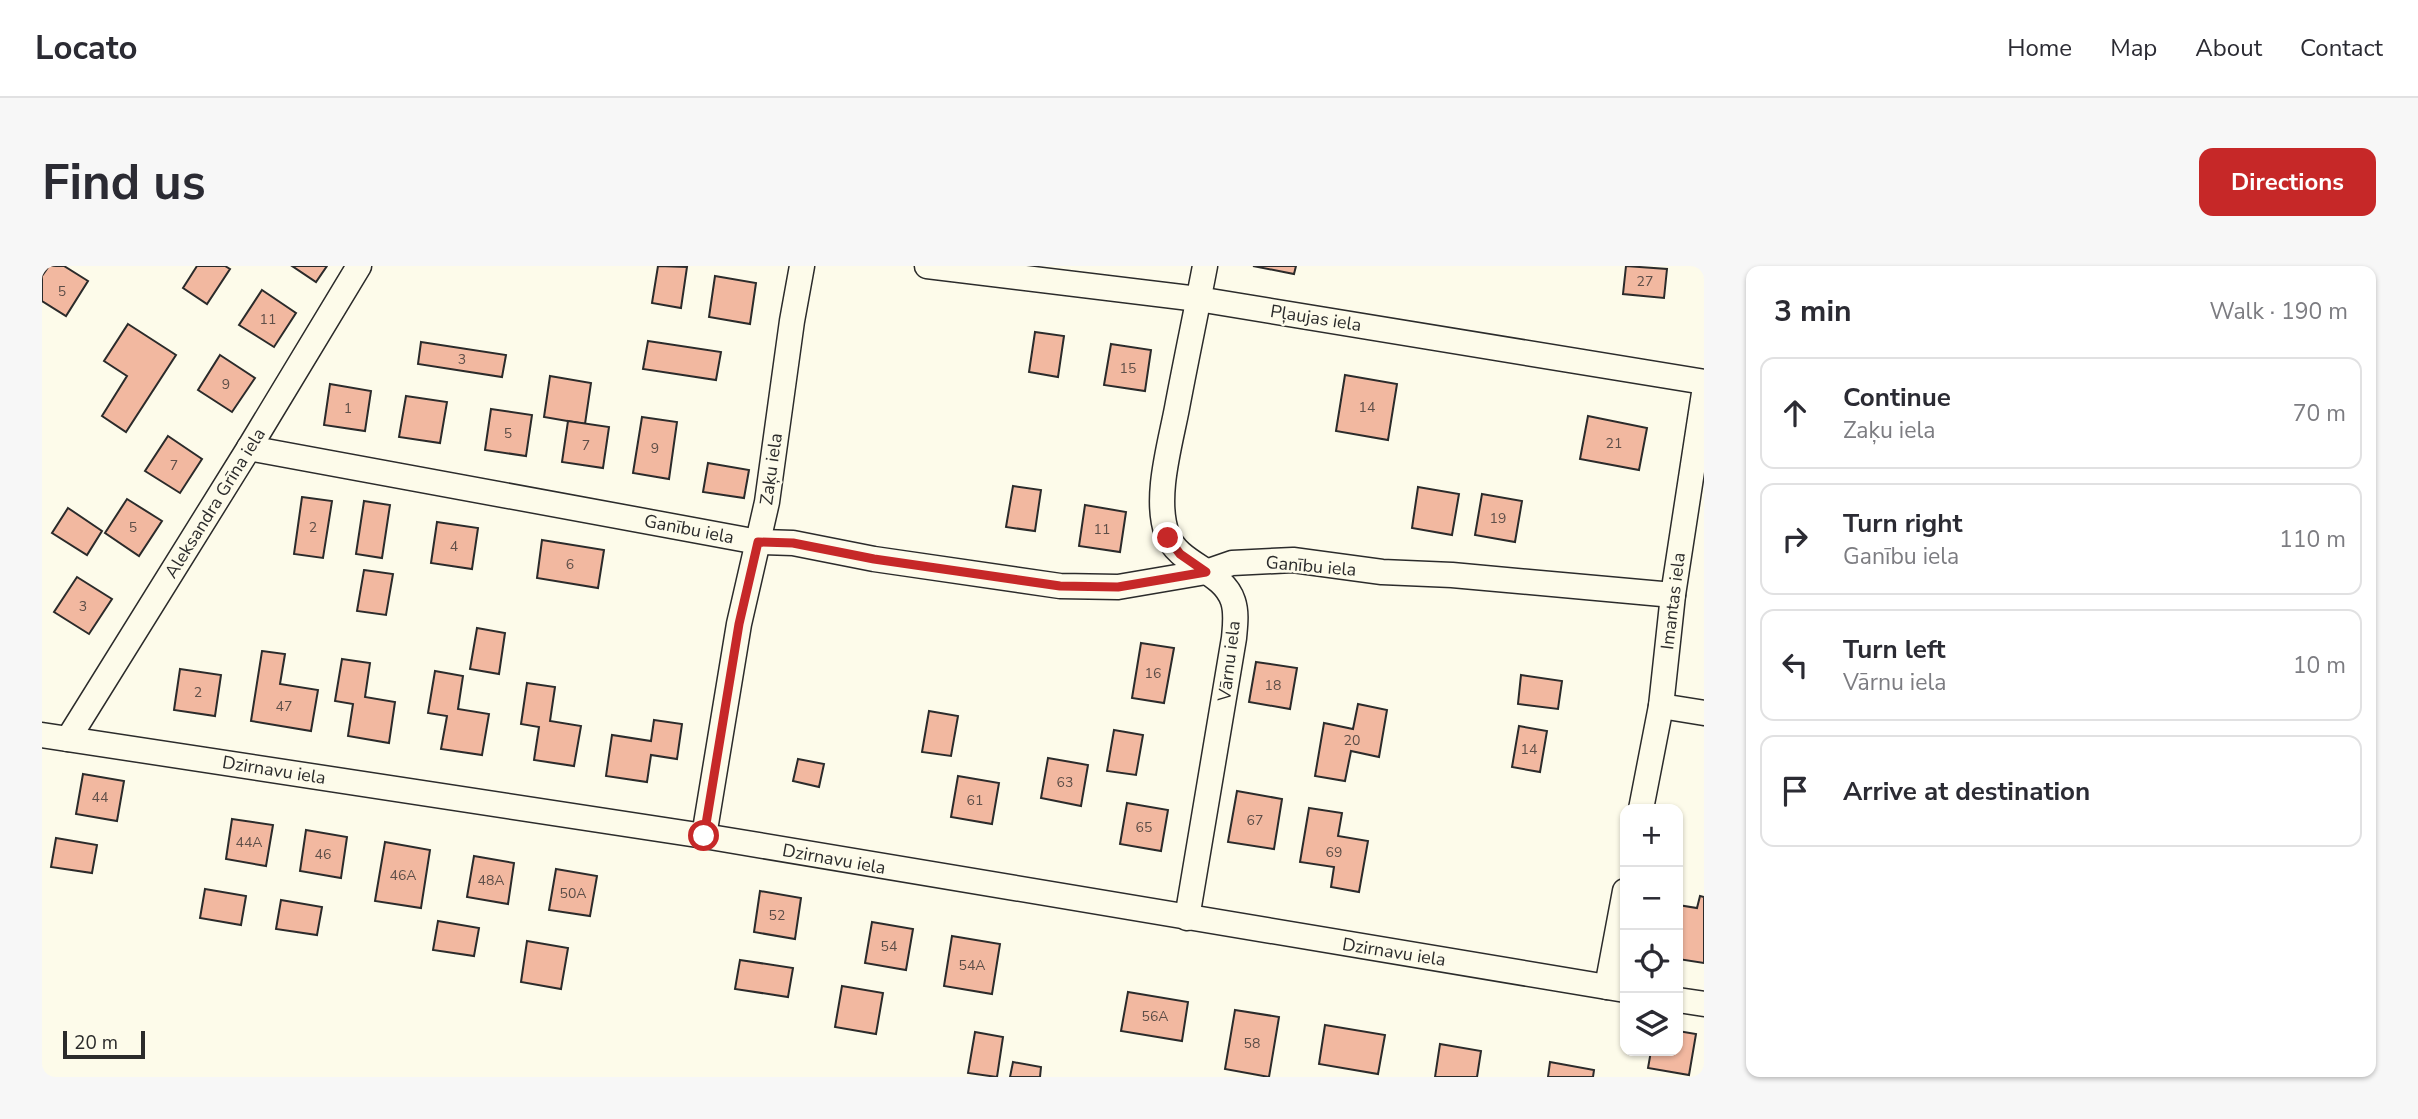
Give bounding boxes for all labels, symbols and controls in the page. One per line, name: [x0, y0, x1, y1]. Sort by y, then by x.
text: Locato: [35, 26, 137, 71]
text: Home: [2007, 32, 2072, 64]
text: Map: [2110, 32, 2157, 64]
text: About: [2195, 32, 2262, 64]
text: Contact: [2300, 32, 2383, 64]
button: Directions: [2199, 148, 2376, 216]
text: Find us: [42, 149, 206, 216]
house number: 27: [1637, 272, 1653, 291]
house number: 5: [58, 282, 66, 301]
text: 3 min: [1774, 291, 1852, 332]
text: Walk · 190 m: [2209, 296, 2348, 327]
street label: Pļaujas iela: [1269, 299, 1363, 337]
house number: 11: [260, 310, 276, 329]
house number: 3: [458, 350, 466, 369]
house number: 15: [1120, 359, 1136, 378]
house number: 9: [222, 375, 230, 394]
text: Continue: [1843, 380, 1951, 415]
icon: ahead: [1776, 394, 1814, 432]
house number: 14: [1359, 398, 1375, 417]
text: 70 m: [2293, 398, 2346, 429]
house number: 1: [344, 399, 352, 418]
text: Zaķu iela: [1843, 415, 1935, 446]
street label: Aleksandra Grīna iela: [159, 423, 271, 583]
house number: 5: [504, 424, 512, 443]
street label: Zaķu iela: [754, 432, 788, 506]
house number: 21: [1606, 434, 1622, 453]
house number: 7: [582, 436, 590, 455]
house number: 9: [651, 439, 659, 458]
house number: 7: [170, 456, 178, 475]
text: Turn right: [1843, 506, 1962, 541]
street label: Ganību iela: [642, 509, 736, 549]
house number: 19: [1490, 509, 1506, 528]
house number: 5: [129, 518, 137, 537]
house number: 2: [309, 518, 317, 537]
house number: 11: [1094, 520, 1110, 539]
icon: right: [1776, 520, 1814, 558]
route end: [1152, 522, 1183, 553]
text: 110 m: [2279, 524, 2346, 555]
house number: 4: [450, 537, 458, 556]
text: Ganību iela: [1843, 541, 1959, 572]
street label: Ganību iela: [1265, 550, 1357, 582]
street label: Imantas iela: [1655, 551, 1691, 651]
house number: 6: [566, 555, 574, 574]
house number: 3: [79, 597, 87, 616]
street label: Vārnu iela: [1212, 619, 1246, 704]
text: Turn left: [1843, 632, 1946, 667]
icon: left: [1776, 646, 1814, 684]
text: 10 m: [2293, 650, 2346, 681]
house number: 16: [1145, 664, 1161, 683]
text: Vārnu iela: [1843, 667, 1946, 698]
house number: 18: [1265, 676, 1281, 695]
house number: 2: [194, 683, 202, 702]
house number: 47: [276, 697, 292, 716]
house number: 20: [1344, 731, 1360, 750]
house number: 14: [1521, 740, 1537, 759]
street label: Dzirnavu iela: [220, 750, 328, 790]
icon: arrive: [1776, 772, 1814, 810]
house number: 63: [1057, 773, 1073, 792]
text: Arrive at destination: [1843, 774, 2090, 809]
house number: 44: [92, 788, 108, 807]
house number: 61: [967, 791, 983, 810]
map controls: [1620, 804, 1683, 1056]
button: +: [1620, 804, 1683, 867]
house number: 67: [1247, 811, 1263, 830]
house number: 65: [1136, 818, 1152, 837]
route start: [688, 820, 719, 851]
house number: 44A: [235, 833, 263, 852]
street label: Dzirnavu iela: [780, 838, 888, 880]
house number: 69: [1326, 843, 1342, 862]
house number: 46: [315, 845, 331, 864]
house number: 46A: [389, 866, 417, 885]
button: −: [1620, 867, 1683, 930]
house number: 48A: [477, 871, 505, 890]
house number: 50A: [559, 884, 587, 903]
house number: 52: [769, 906, 785, 925]
button: locate: [1620, 930, 1683, 993]
street label: Dzirnavu iela: [1340, 932, 1448, 972]
house number: 54: [881, 937, 897, 956]
house number: 54A: [958, 956, 986, 975]
button: layers: [1620, 993, 1683, 1056]
house number: 56A: [1141, 1007, 1169, 1026]
scale bar: [63, 1028, 145, 1060]
text: 20 m: [74, 1030, 118, 1056]
house number: 58: [1244, 1034, 1260, 1053]

